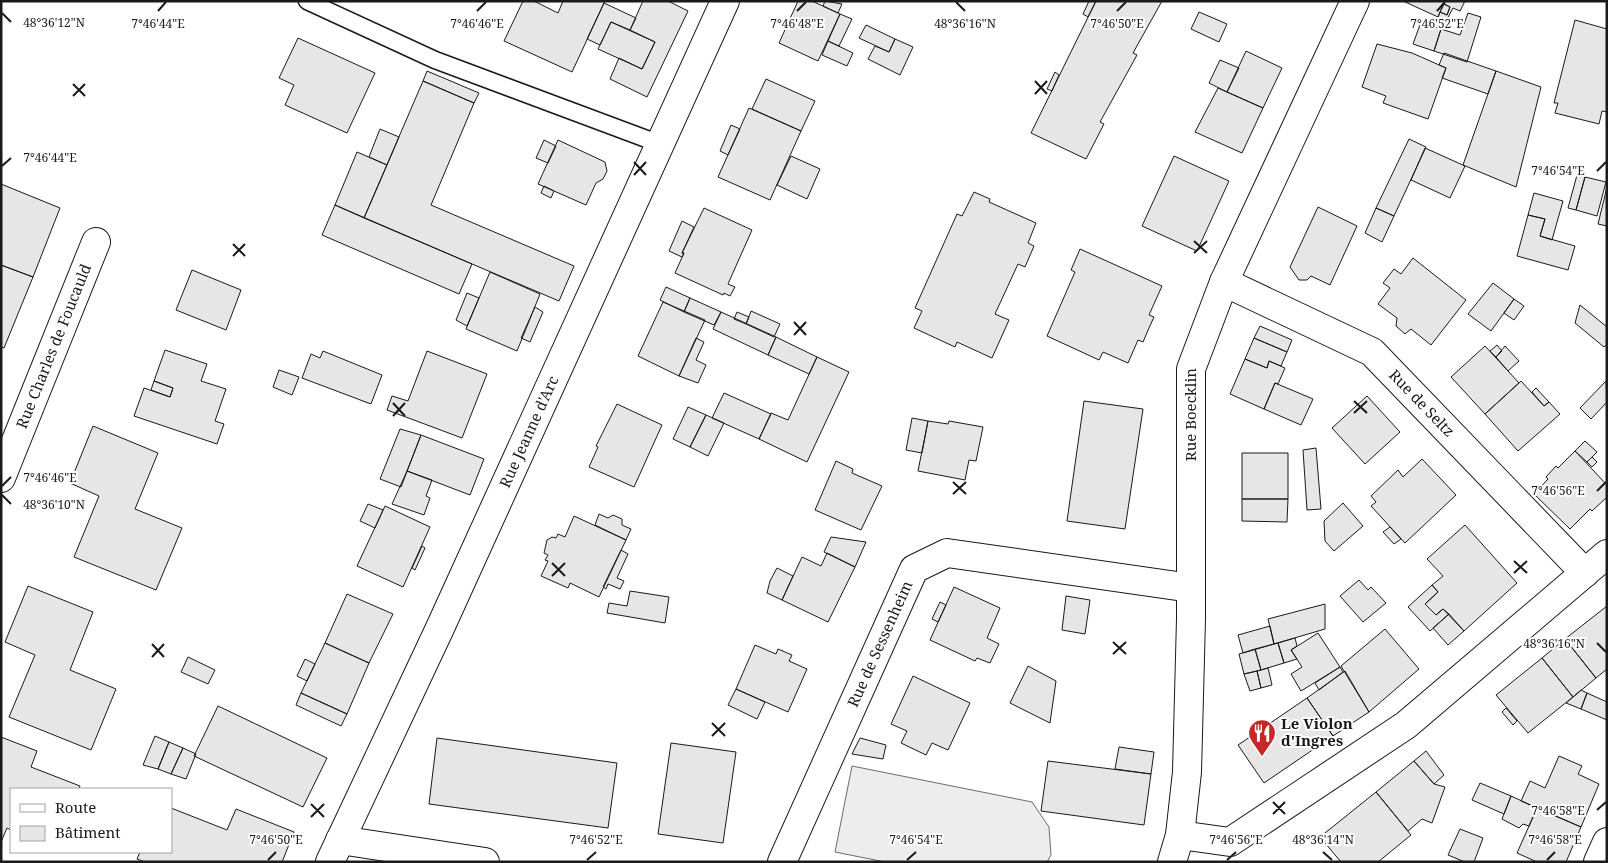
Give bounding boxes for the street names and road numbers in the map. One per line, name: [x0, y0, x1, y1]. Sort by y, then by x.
street label: Rue Charles de Foucauld: [11, 261, 95, 431]
street label: Rue de Seltz: [1385, 365, 1459, 441]
street label: Rue Boecklin: [1180, 368, 1200, 461]
street label: Rue Jeanne d'Arc: [494, 372, 562, 491]
street label: Rue de Sessenheim: [842, 577, 916, 710]

